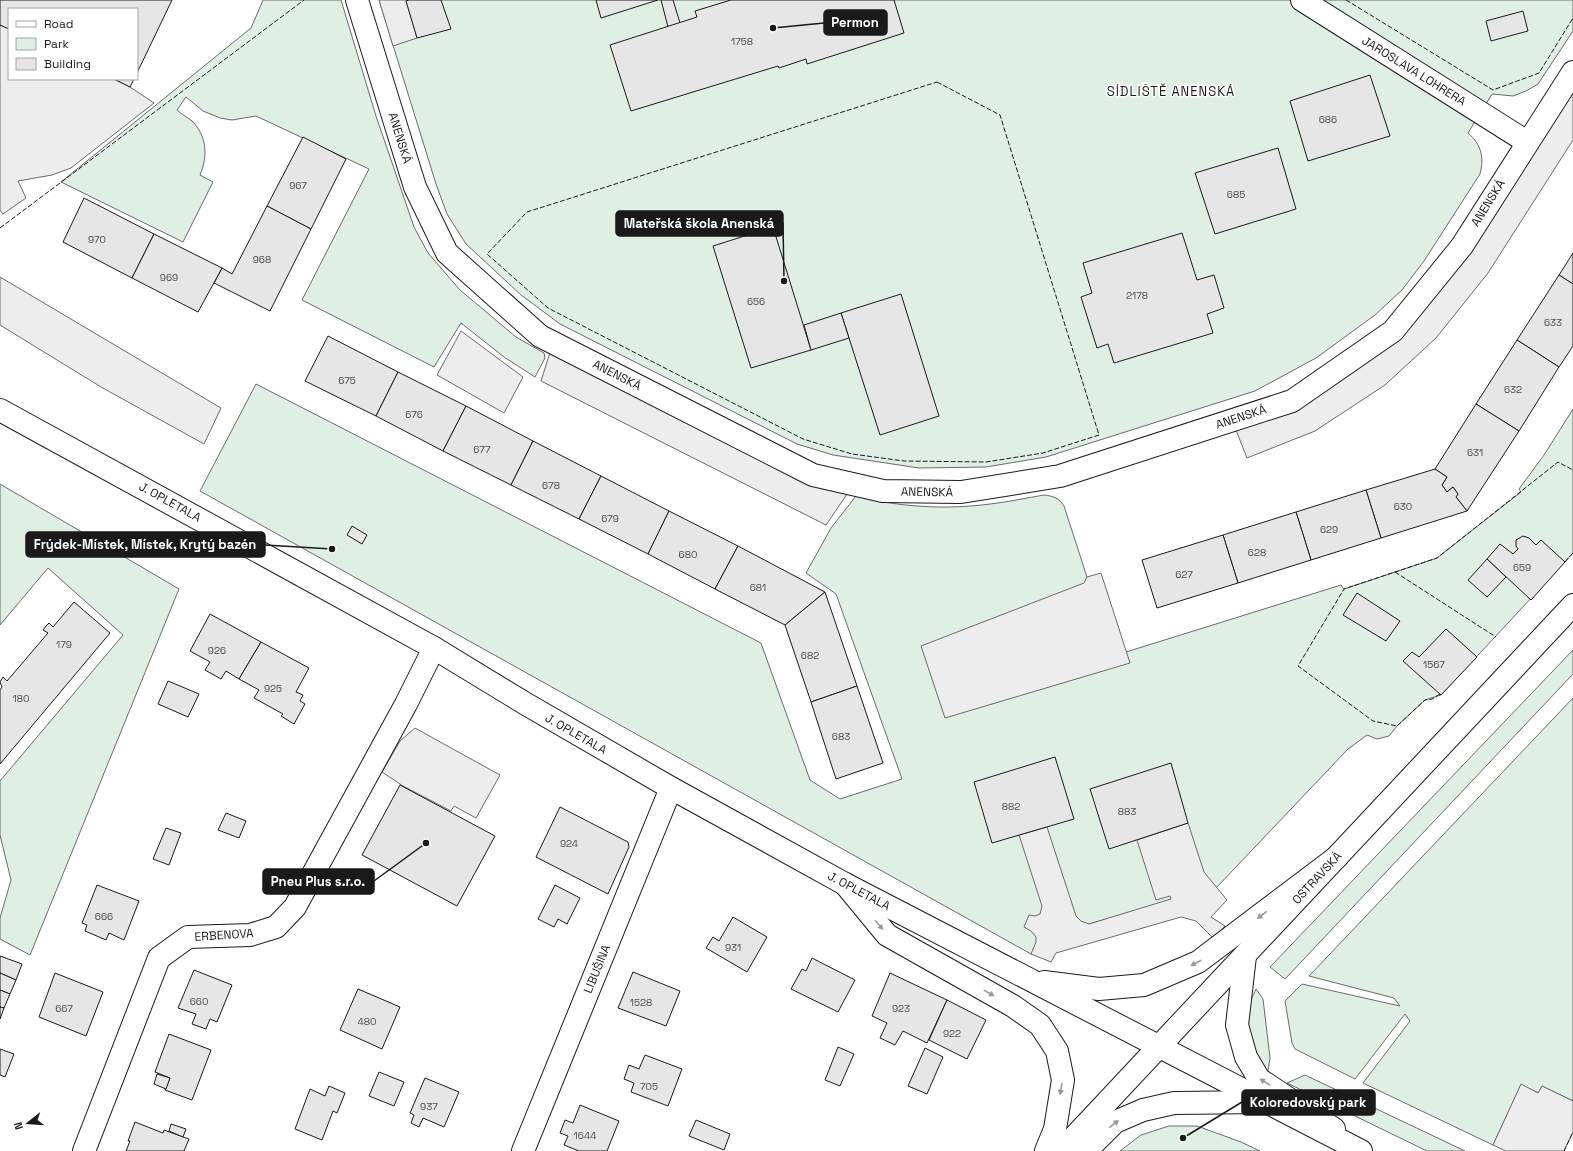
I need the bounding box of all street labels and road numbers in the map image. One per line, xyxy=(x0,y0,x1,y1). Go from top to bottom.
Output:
street label: JAROSLAVA LOHRERA xyxy=(1359,32,1469,110)
street label: ANENSKÁ xyxy=(385,111,415,166)
street label: ANENSKÁ xyxy=(1467,176,1509,230)
street label: ANENSKÁ xyxy=(590,356,644,394)
street label: ANENSKÁ xyxy=(1214,401,1269,433)
street label: J. OPLETALA xyxy=(136,478,204,526)
street label: ANENSKÁ xyxy=(901,484,954,500)
street label: J. OPLETALA xyxy=(542,710,610,758)
street label: OSTRAVSKÁ xyxy=(1289,848,1346,908)
street label: J. OPLETALA xyxy=(825,868,893,914)
street label: ERBENOVA xyxy=(194,925,255,945)
street label: LIBUŠINA xyxy=(580,942,614,996)

